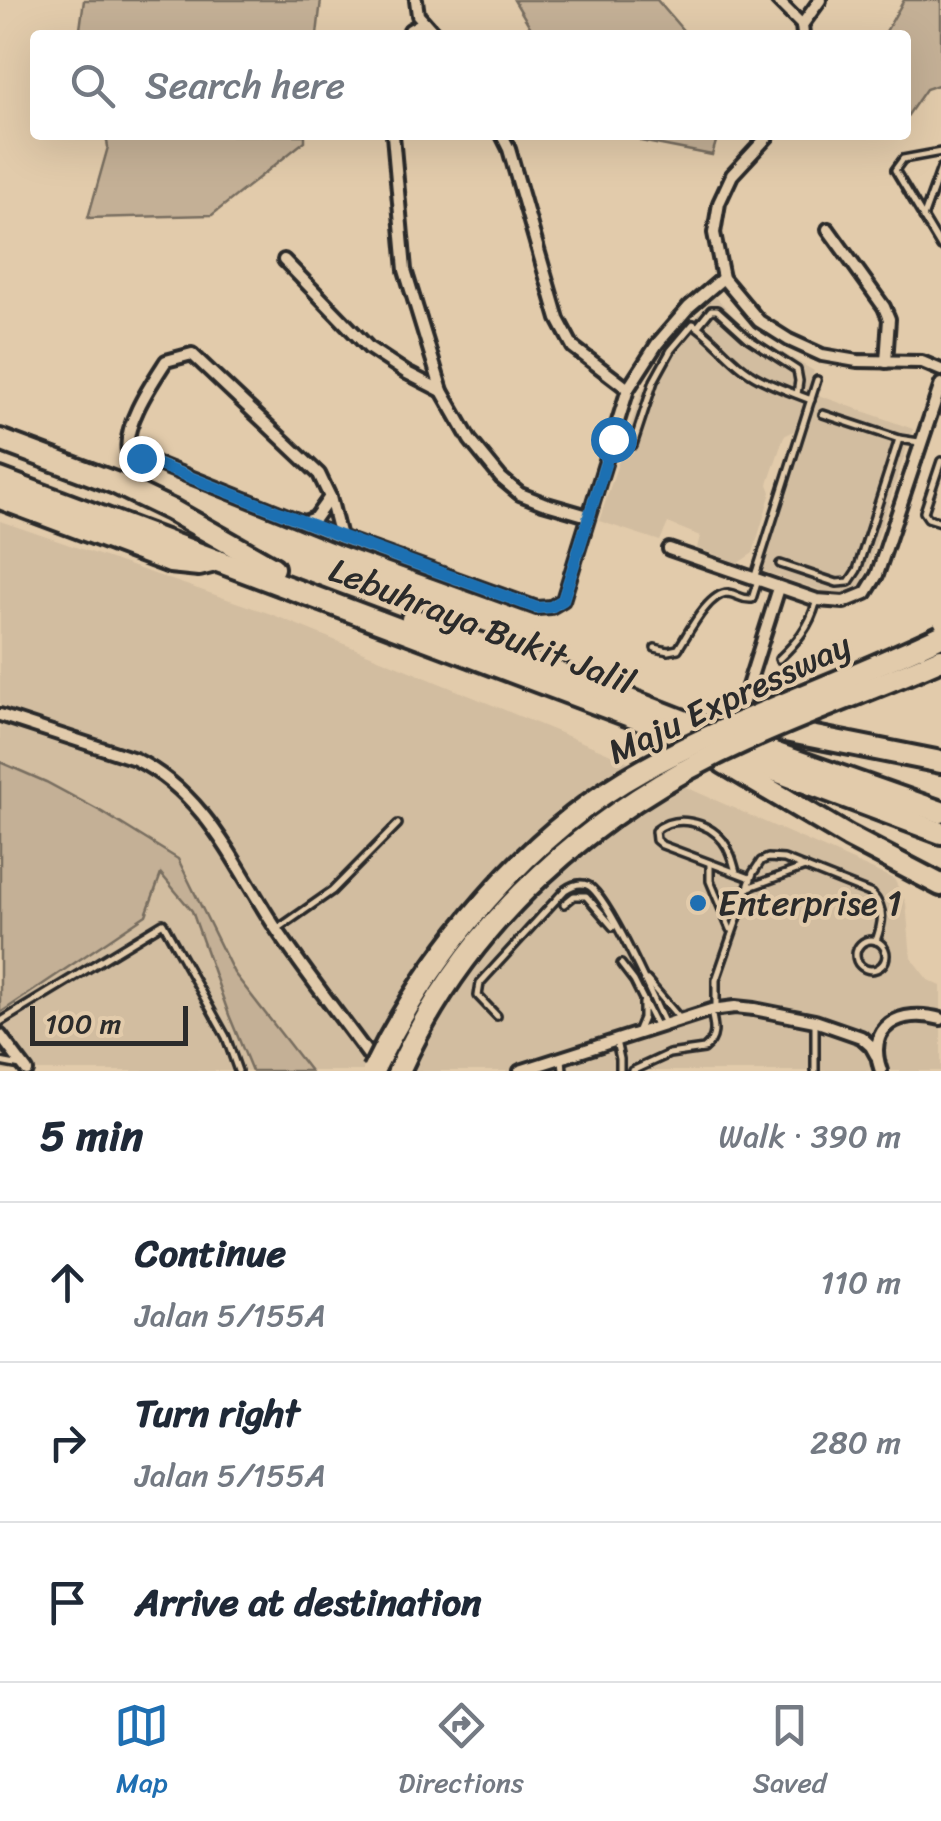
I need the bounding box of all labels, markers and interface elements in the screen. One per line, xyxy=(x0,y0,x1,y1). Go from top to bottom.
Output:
search box xyxy=(30,30,911,140)
text: Search here xyxy=(145,52,345,119)
icon: search xyxy=(65,58,120,113)
route start xyxy=(591,417,637,463)
route end xyxy=(119,436,165,482)
street label: Lebuhraya Bukit Jalil xyxy=(320,539,645,713)
street label: Maju Expressway xyxy=(597,614,862,782)
place label: Enterprise 1 xyxy=(718,872,902,934)
marker: Enterprise 1 xyxy=(687,892,709,914)
text: 100 m xyxy=(45,999,121,1048)
scale bar xyxy=(30,1001,188,1046)
text: 5 min xyxy=(40,1099,143,1173)
text: Walk · 390 m xyxy=(719,1108,901,1165)
text: Continue xyxy=(135,1220,286,1287)
text: 110 m xyxy=(820,1254,901,1311)
icon: ahead xyxy=(40,1255,95,1310)
text: Jalan 5/155A xyxy=(135,1287,326,1344)
text: Turn right xyxy=(135,1380,300,1447)
text: 280 m xyxy=(810,1414,901,1471)
icon: right xyxy=(40,1415,95,1470)
text: Jalan 5/155A xyxy=(135,1447,326,1504)
text: Arrive at destination xyxy=(135,1569,482,1636)
icon: arrive xyxy=(40,1575,95,1630)
tab: Map xyxy=(114,1698,169,1807)
tab: Directions xyxy=(398,1698,524,1807)
tab: Saved xyxy=(753,1698,827,1807)

